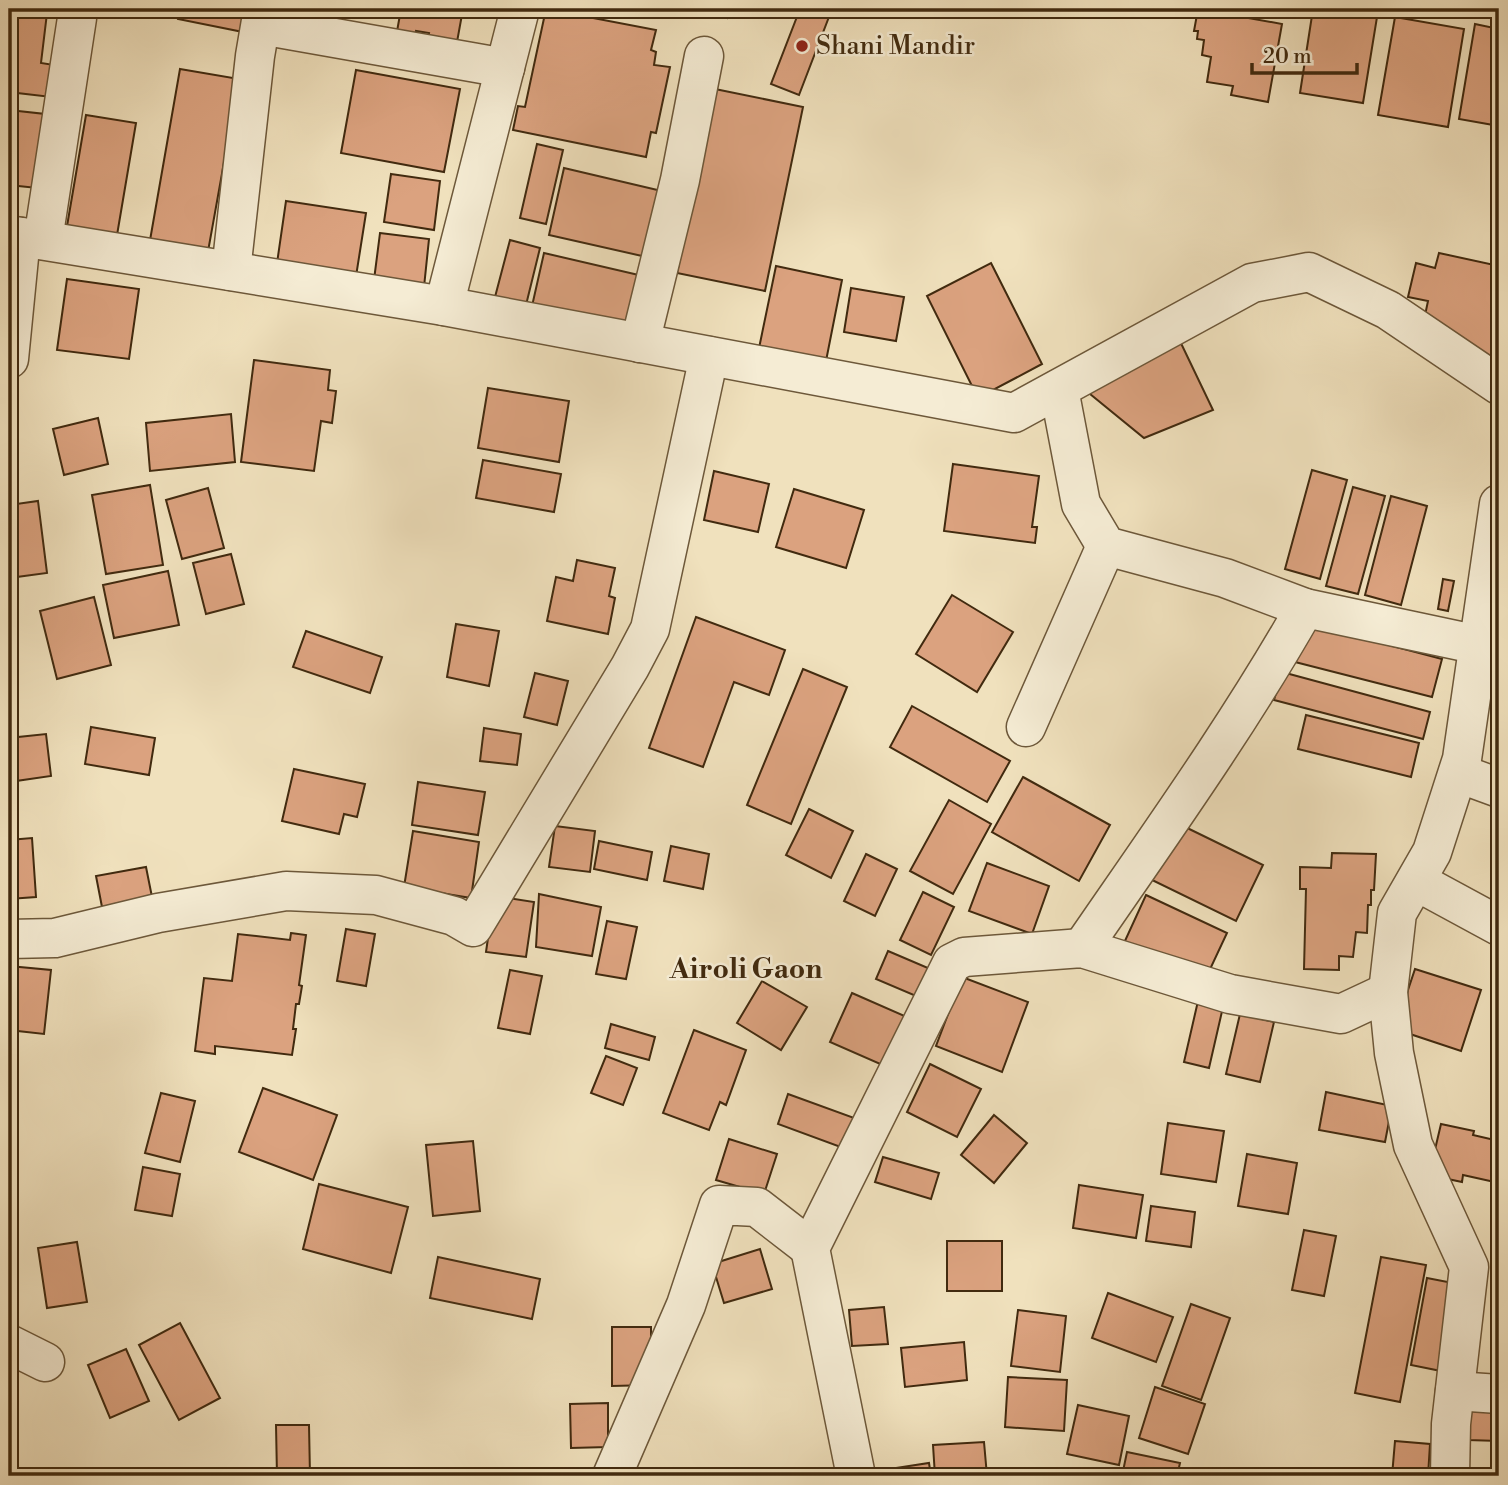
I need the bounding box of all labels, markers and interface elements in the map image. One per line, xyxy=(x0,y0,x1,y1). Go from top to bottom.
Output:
place label: Shani Mandir xyxy=(816,30,975,62)
scale bar xyxy=(1252,32,1358,76)
marker: Shani Mandir xyxy=(794,38,810,54)
text: 20 m xyxy=(1263,44,1312,70)
district label: Airoli Gaon xyxy=(669,952,822,987)

